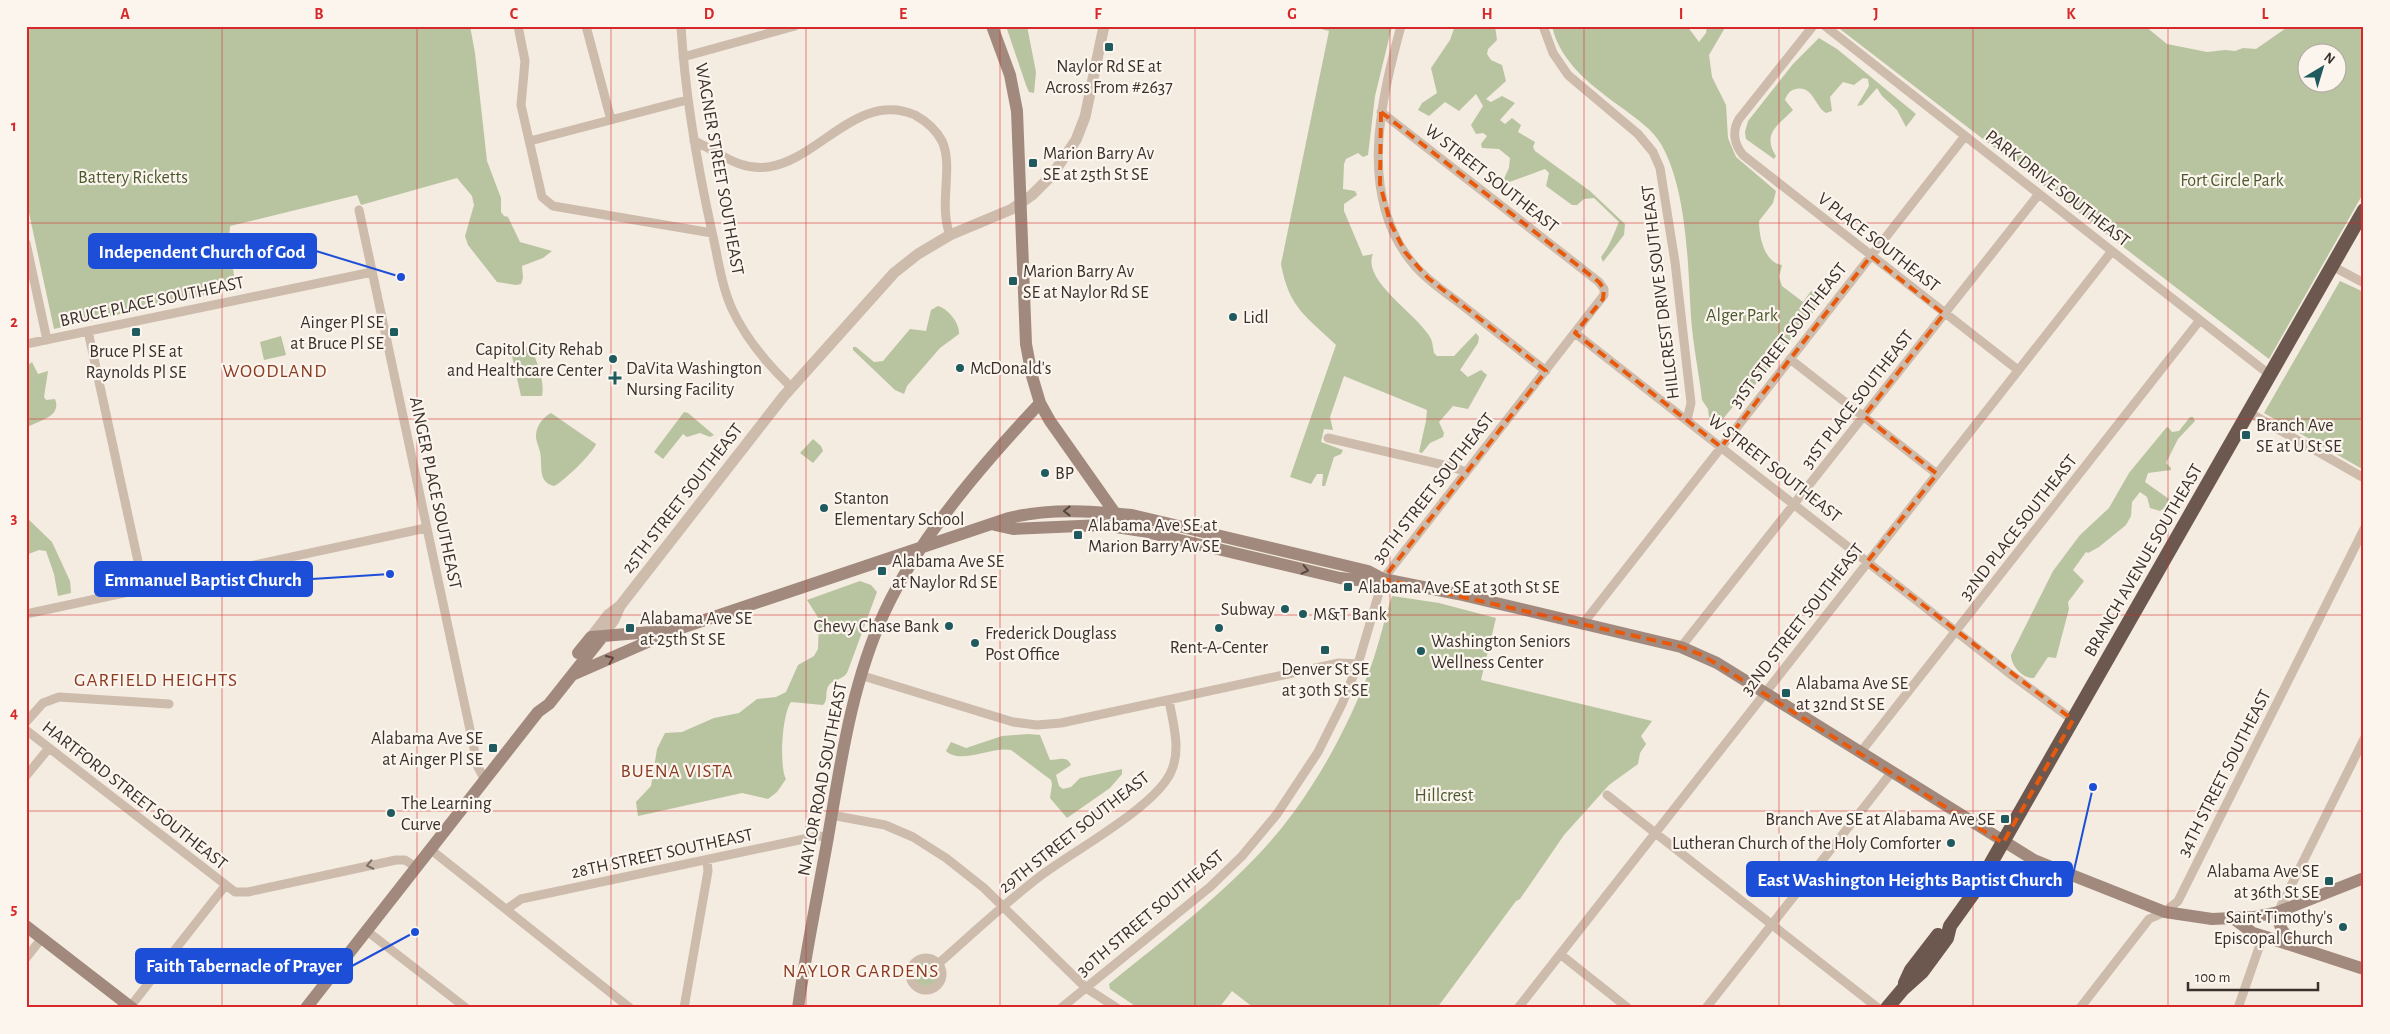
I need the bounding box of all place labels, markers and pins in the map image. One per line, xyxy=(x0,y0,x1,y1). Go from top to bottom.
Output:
marker: Naylor Rd SE at Across From #2637 xyxy=(1103,41,1115,53)
place label: Naylor Rd SE at Across From #2637 xyxy=(1045,58,1173,97)
place label: Marion Barry Av SE at 25th St SE xyxy=(1043,145,1155,184)
marker: Marion Barry Av SE at 25th St SE xyxy=(1027,157,1039,169)
callout: Independent Church of God xyxy=(89,234,316,268)
place label: Marion Barry Av SE at Naylor Rd SE xyxy=(1023,263,1149,302)
marker: Marion Barry Av SE at Naylor Rd SE xyxy=(1007,275,1019,287)
place label: Lidl xyxy=(1243,309,1269,327)
marker: Lidl xyxy=(1227,311,1239,323)
place label: Ainger Pl SE at Bruce Pl SE xyxy=(290,314,384,353)
marker: Bruce Pl SE at Raynolds Pl SE xyxy=(130,326,142,338)
marker: Ainger Pl SE at Bruce Pl SE xyxy=(388,326,400,338)
place label: Capitol City Rehab and Healthcare Center xyxy=(447,341,603,380)
place label: Bruce Pl SE at Raynolds Pl SE xyxy=(86,343,187,382)
marker: Capitol City Rehab and Healthcare Center xyxy=(607,353,619,365)
place label: DaVita Washington Nursing Facility xyxy=(626,360,762,399)
place label: McDonald's xyxy=(970,360,1052,378)
marker: McDonald's xyxy=(954,362,966,374)
marker: DaVita Washington Nursing Facility xyxy=(608,371,622,385)
place label: Branch Ave SE at U St SE xyxy=(2256,417,2342,456)
marker: Branch Ave SE at U St SE xyxy=(2240,429,2252,441)
place label: BP xyxy=(1055,465,1074,483)
marker: BP xyxy=(1039,467,1051,479)
place label: Stanton Elementary School xyxy=(834,490,965,529)
marker: Stanton Elementary School xyxy=(818,502,830,514)
place label: Alabama Ave SE at Marion Barry Av SE xyxy=(1088,517,1220,556)
marker: Alabama Ave SE at Marion Barry Av SE xyxy=(1072,529,1084,541)
place label: Alabama Ave SE at Naylor Rd SE xyxy=(892,553,1004,592)
callout: Emmanuel Baptist Church xyxy=(95,562,312,596)
marker: Alabama Ave SE at Naylor Rd SE xyxy=(876,565,888,577)
place label: Alabama Ave SE at 30th St SE xyxy=(1358,579,1560,597)
marker: Alabama Ave SE at 30th St SE xyxy=(1342,581,1354,593)
place label: Subway xyxy=(1221,601,1275,619)
marker: Subway xyxy=(1279,603,1291,615)
place label: M&T Bank xyxy=(1313,606,1388,624)
marker: M&T Bank xyxy=(1297,608,1309,620)
place label: Alabama Ave SE at 25th St SE xyxy=(640,610,752,649)
place label: Chevy Chase Bank xyxy=(813,618,940,636)
marker: Chevy Chase Bank xyxy=(943,620,955,632)
marker: Alabama Ave SE at 25th St SE xyxy=(624,622,636,634)
marker: Rent-A-Center xyxy=(1213,622,1225,634)
place label: Frederick Douglass Post Office xyxy=(985,625,1117,664)
place label: Washington Seniors Wellness Center xyxy=(1431,633,1570,672)
marker: Frederick Douglass Post Office xyxy=(969,637,981,649)
place label: Rent-A-Center xyxy=(1170,639,1268,657)
marker: Denver St SE at 30th St SE xyxy=(1319,644,1331,656)
marker: Washington Seniors Wellness Center xyxy=(1415,645,1427,657)
place label: Denver St SE at 30th St SE xyxy=(1281,661,1369,700)
place label: Alabama Ave SE at 32nd St SE xyxy=(1796,675,1908,714)
marker: Alabama Ave SE at 32nd St SE xyxy=(1780,687,1792,699)
place label: Alabama Ave SE at Ainger Pl SE xyxy=(371,730,483,769)
marker: Alabama Ave SE at Ainger Pl SE xyxy=(487,742,499,754)
place label: The Learning Curve xyxy=(401,795,492,834)
marker: The Learning Curve xyxy=(385,807,397,819)
place label: Branch Ave SE at Alabama Ave SE xyxy=(1765,811,1995,829)
marker: Branch Ave SE at Alabama Ave SE xyxy=(1999,813,2011,825)
place label: Lutheran Church of the Holy Comforter xyxy=(1672,835,1941,853)
marker: Lutheran Church of the Holy Comforter xyxy=(1945,837,1957,849)
callout: East Washington Heights Baptist Church xyxy=(1747,862,2072,896)
place label: Alabama Ave SE at 36th St SE xyxy=(2207,863,2319,902)
marker: Alabama Ave SE at 36th St SE xyxy=(2323,875,2335,887)
place label: Saint Timothy's Episcopal Church xyxy=(2214,909,2333,948)
marker: Saint Timothy's Episcopal Church xyxy=(2337,921,2349,933)
callout: Faith Tabernacle of Prayer xyxy=(136,949,352,983)

